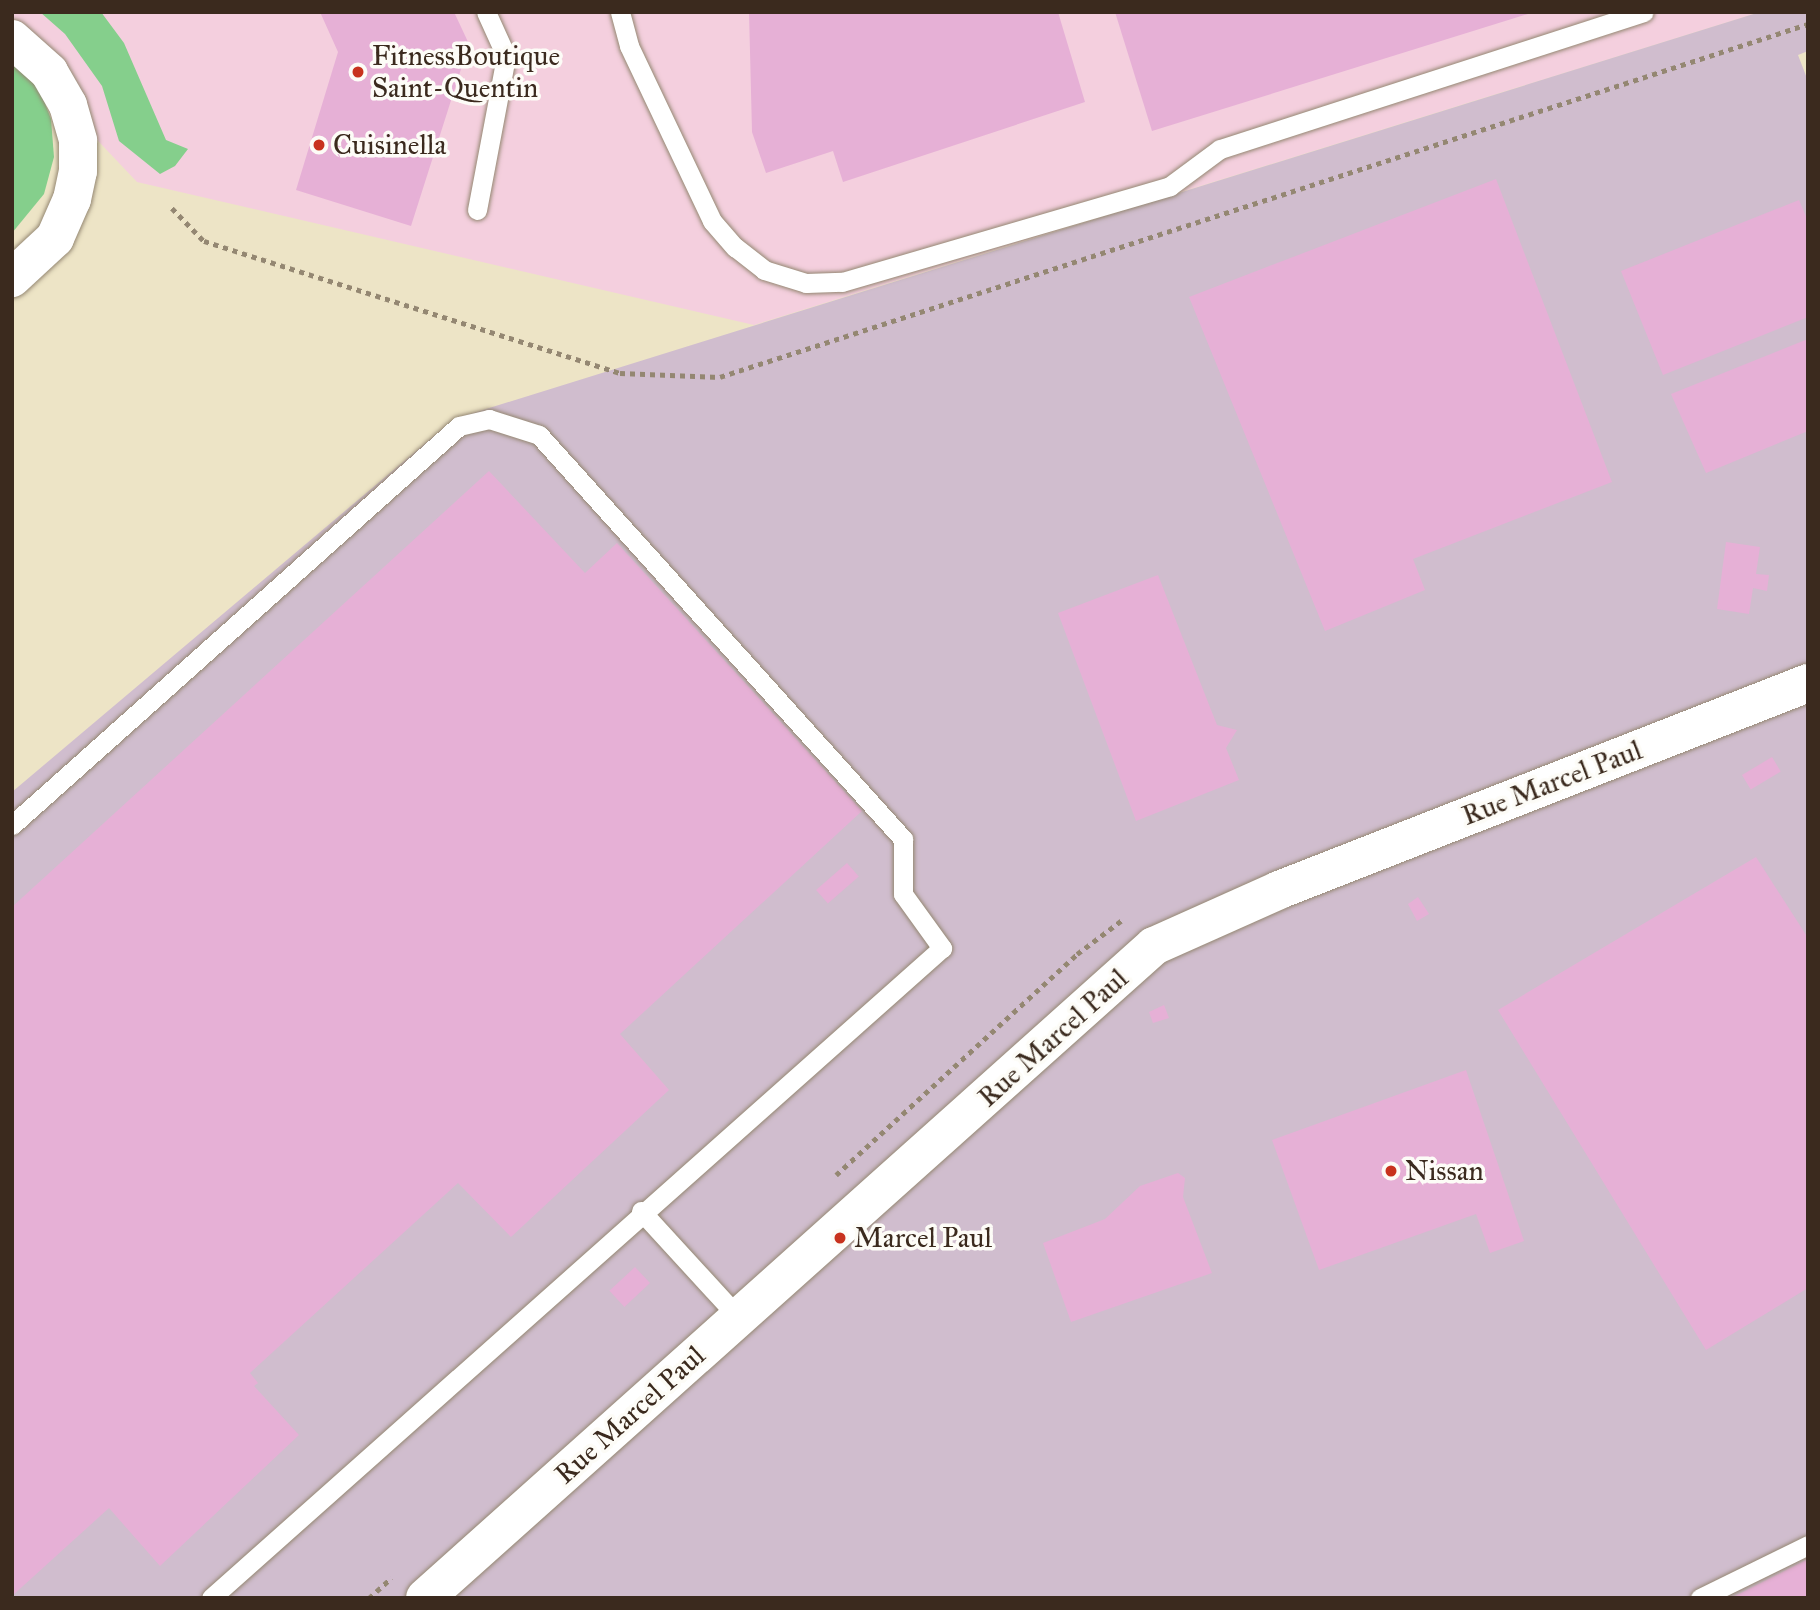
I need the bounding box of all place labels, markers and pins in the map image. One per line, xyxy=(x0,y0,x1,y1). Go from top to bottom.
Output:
place label: FitnessBoutique Saint-Quentin xyxy=(372,39,560,105)
marker: FitnessBoutique Saint-Quentin xyxy=(350,64,366,80)
place label: Cuisinella xyxy=(333,128,446,162)
marker: Cuisinella xyxy=(311,137,327,153)
place label: Nissan xyxy=(1405,1154,1484,1188)
marker: Nissan xyxy=(1383,1163,1399,1179)
place label: Marcel Paul xyxy=(854,1221,992,1255)
marker: Marcel Paul xyxy=(832,1230,848,1246)

